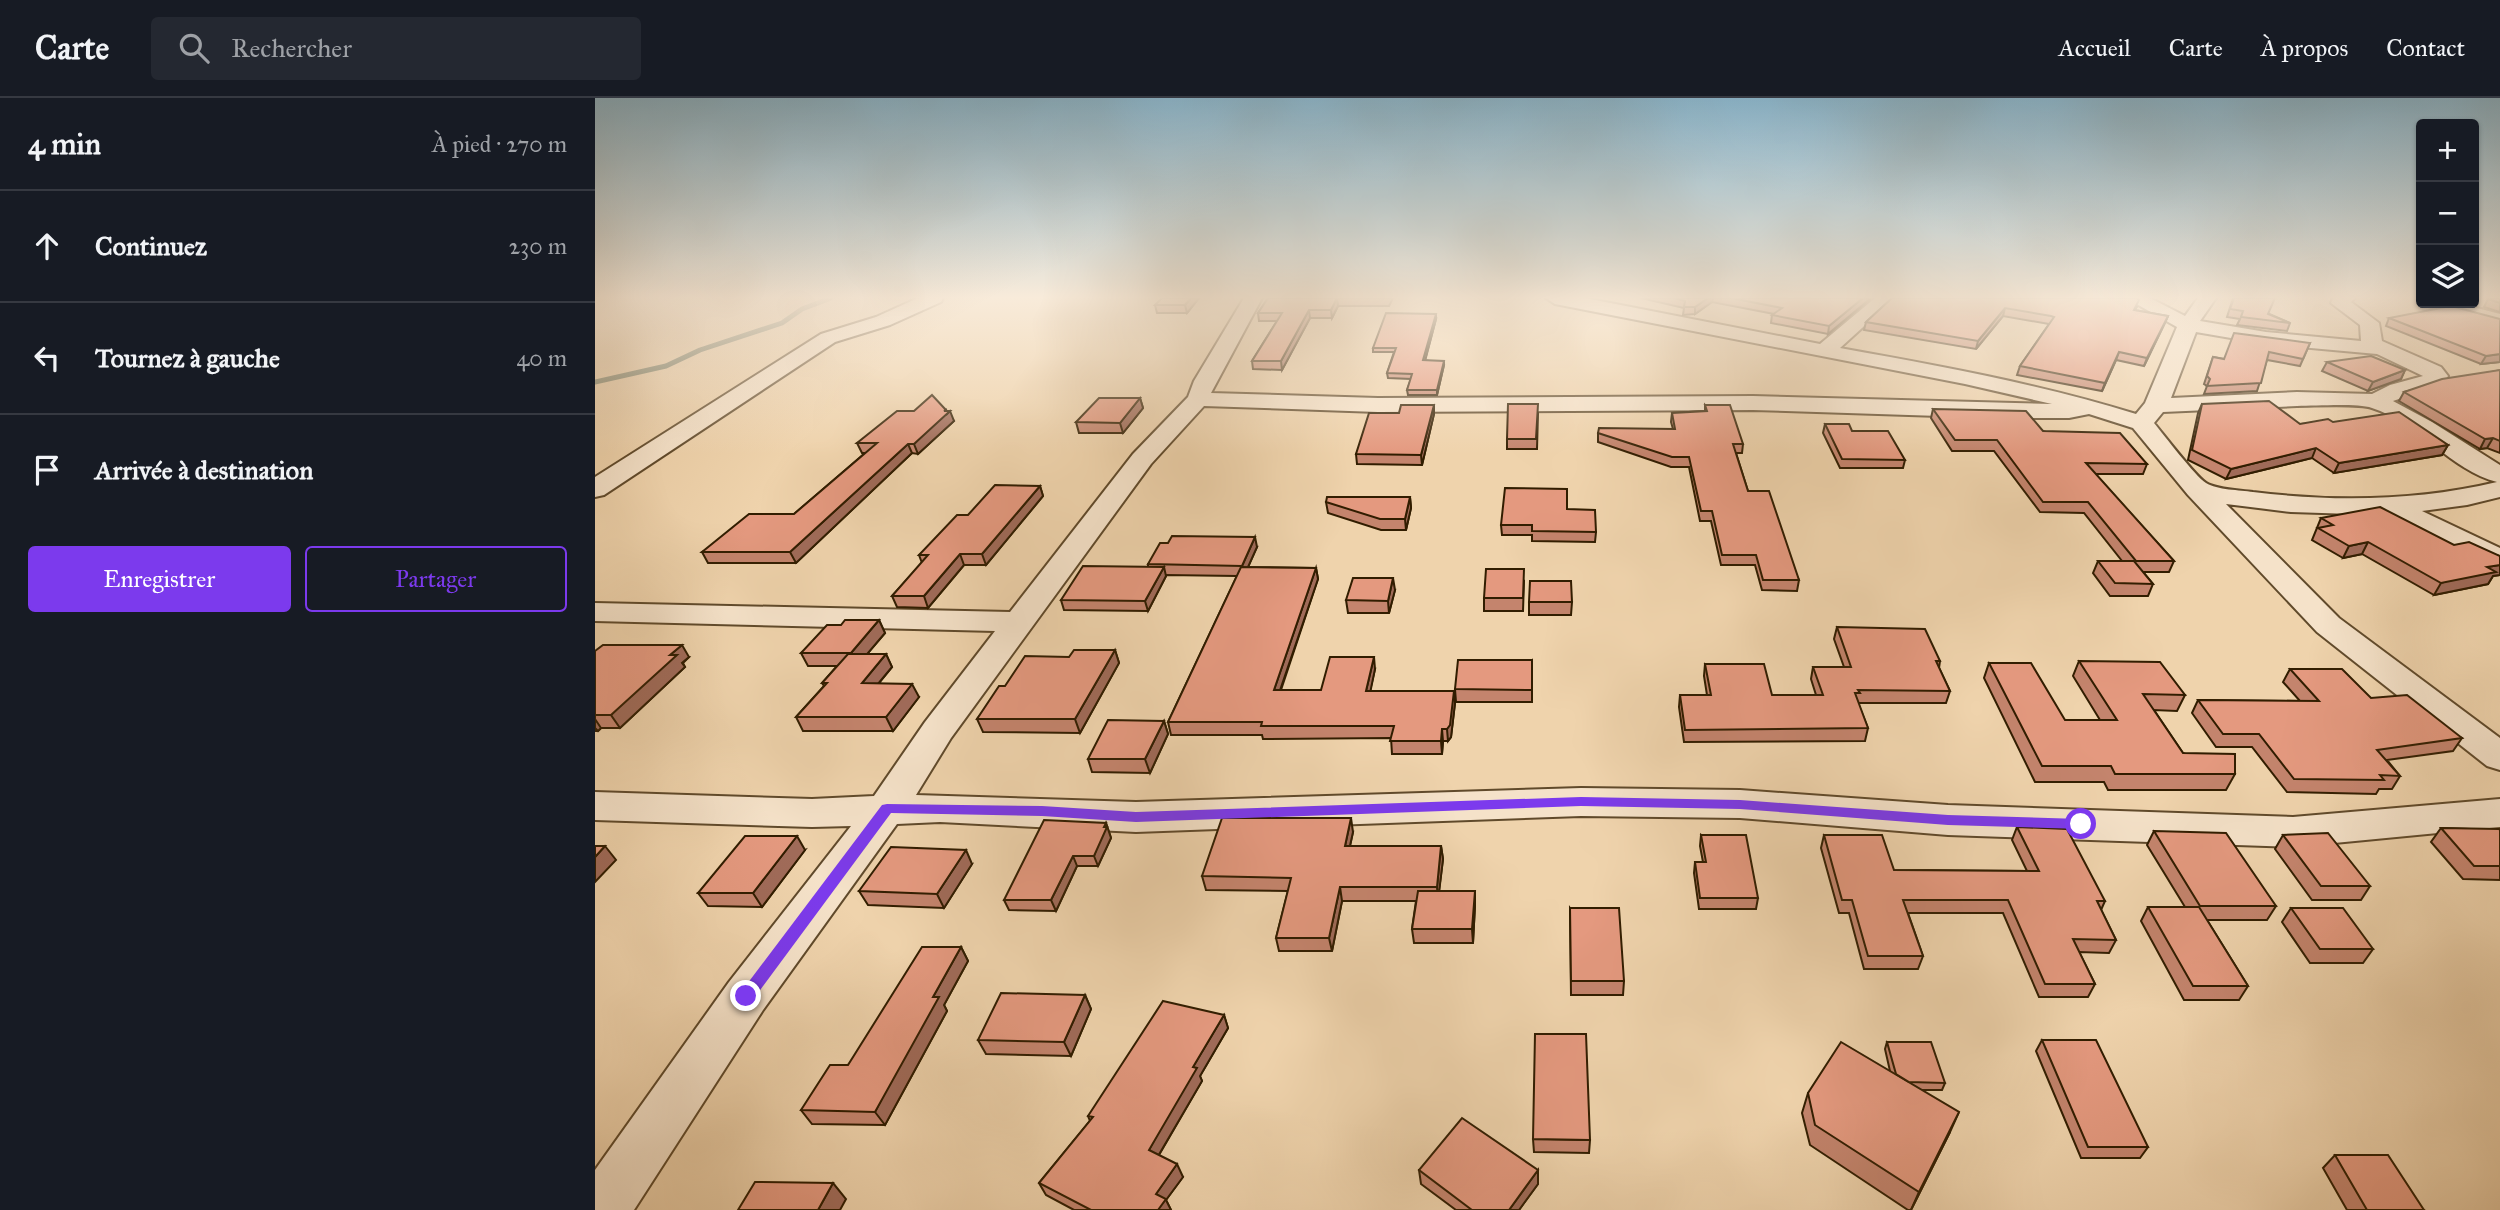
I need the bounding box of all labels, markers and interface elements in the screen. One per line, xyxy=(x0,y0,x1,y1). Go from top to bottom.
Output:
search box xyxy=(151,17,641,80)
text: Carte xyxy=(35,28,109,68)
icon: search xyxy=(175,29,213,67)
text: Rechercher xyxy=(231,32,352,64)
text: Accueil xyxy=(2059,33,2131,63)
text: Carte xyxy=(2169,33,2223,63)
text: À propos xyxy=(2261,33,2348,63)
text: Contact xyxy=(2386,33,2465,63)
map controls xyxy=(2416,119,2479,308)
button: + xyxy=(2416,119,2479,182)
text: 4 min xyxy=(28,126,101,162)
text: À pied · 270 m xyxy=(432,130,567,158)
button: − xyxy=(2416,182,2479,245)
icon: ahead xyxy=(28,227,66,265)
text: Continuez xyxy=(95,230,207,262)
text: 230 m xyxy=(509,232,567,260)
button: layers xyxy=(2416,245,2479,308)
icon: left xyxy=(28,339,66,377)
text: Tournez à gauche xyxy=(95,342,280,374)
text: 40 m xyxy=(517,344,567,372)
icon: arrive xyxy=(28,451,66,489)
text: Arrivée à destination xyxy=(95,454,313,486)
button: Enregistrer xyxy=(28,546,291,612)
button: Partager xyxy=(305,546,567,612)
route start xyxy=(2065,808,2096,839)
route end xyxy=(730,980,761,1011)

